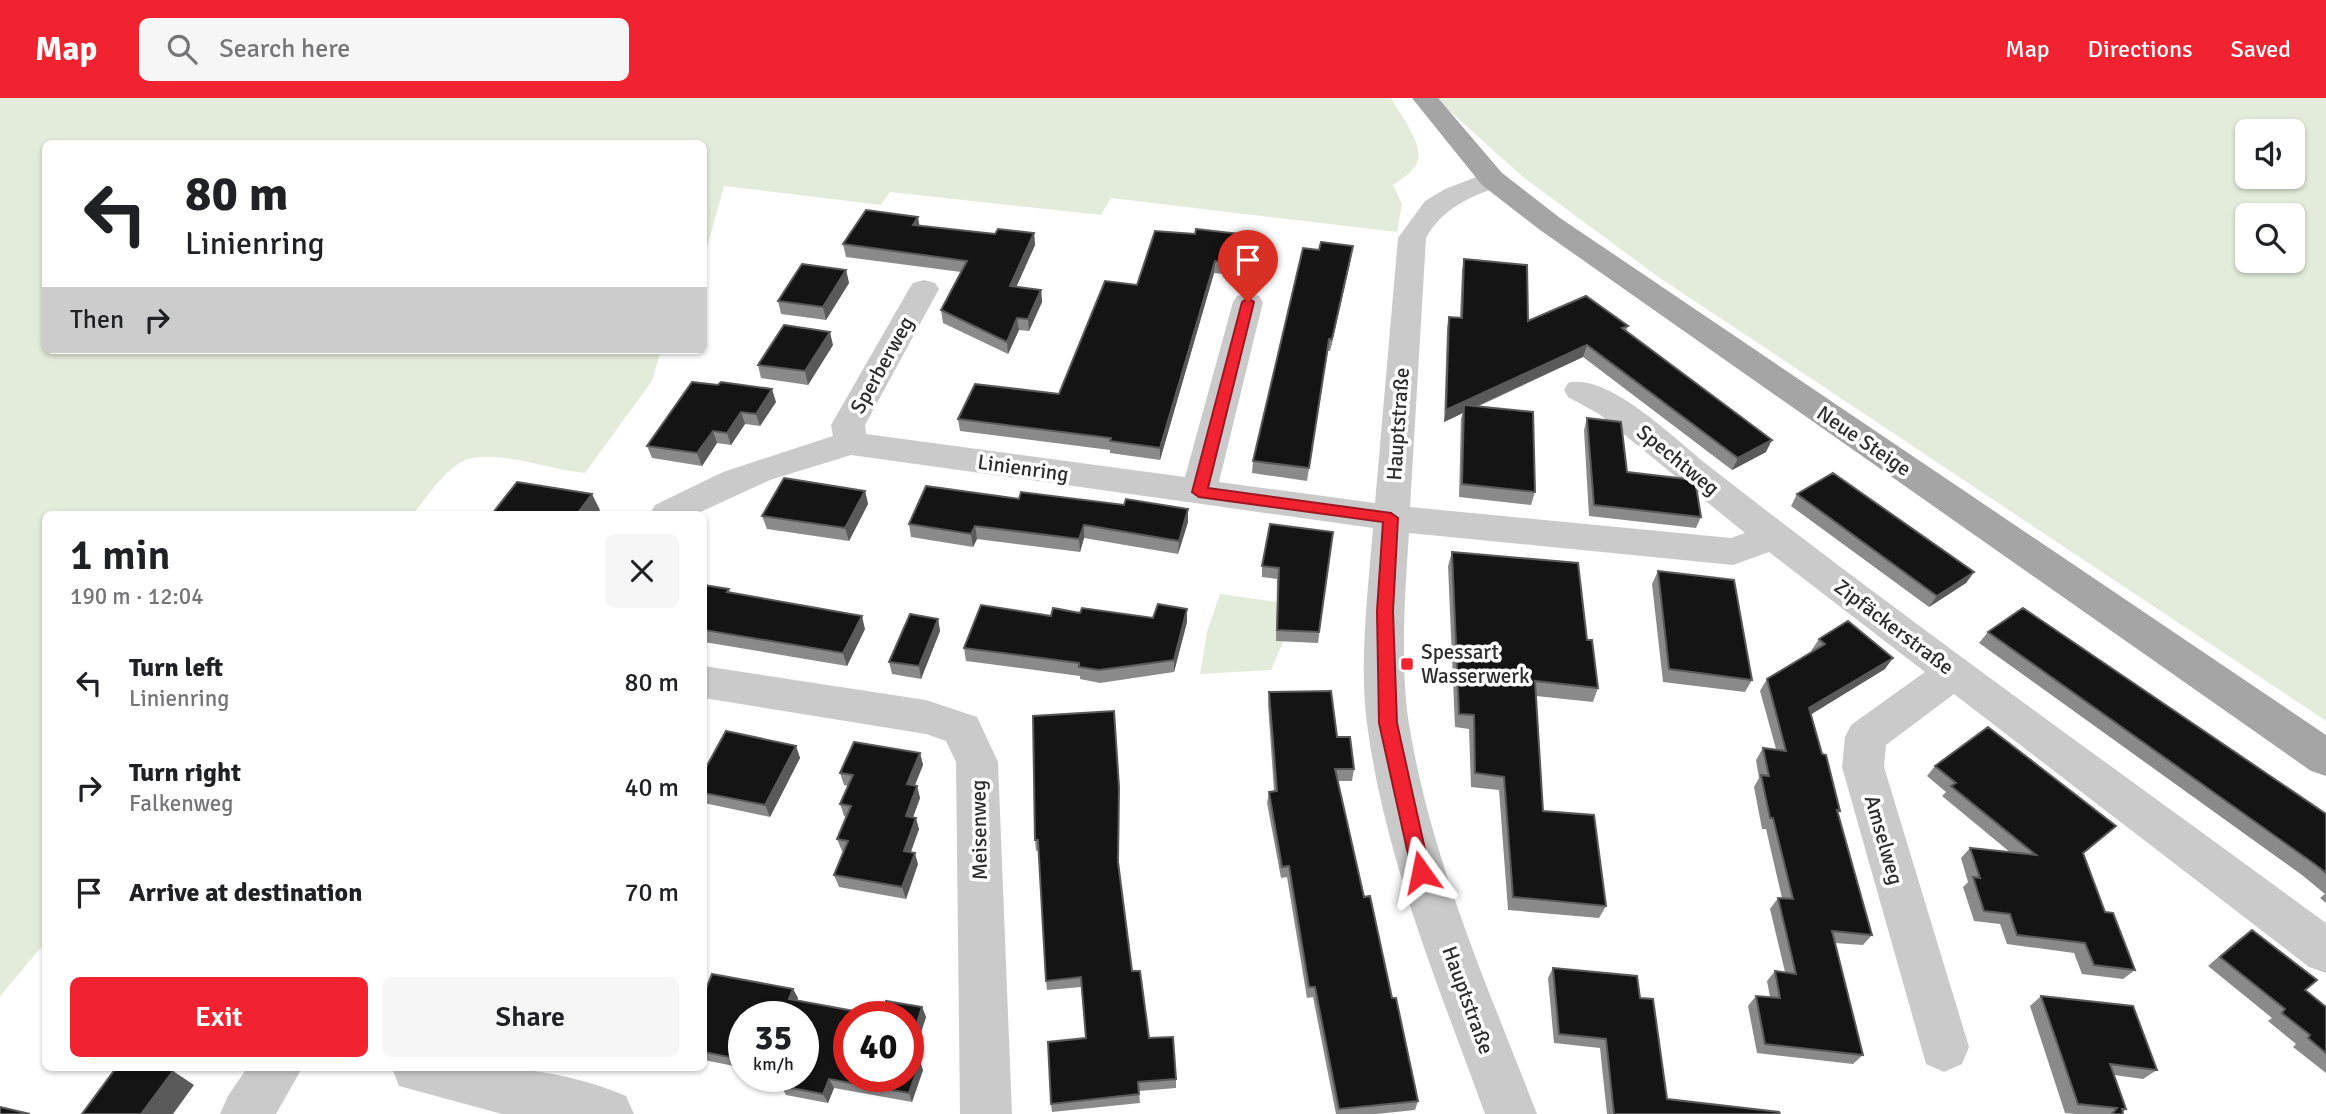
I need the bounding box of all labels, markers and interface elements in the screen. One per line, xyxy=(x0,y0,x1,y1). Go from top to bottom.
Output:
search box xyxy=(139,18,629,81)
text: Map xyxy=(35,29,97,70)
icon: search xyxy=(163,30,201,68)
text: Search here xyxy=(219,33,350,65)
text: Map xyxy=(2005,34,2050,64)
text: Directions xyxy=(2088,34,2193,64)
text: Saved xyxy=(2231,34,2291,64)
map controls xyxy=(2235,119,2305,273)
button: sound xyxy=(2235,119,2305,189)
text: 80 m xyxy=(185,164,288,224)
icon: left xyxy=(70,168,161,259)
button: search xyxy=(2235,203,2305,273)
text: Linienring xyxy=(185,224,325,263)
pin xyxy=(1218,230,1278,302)
icon: arrive xyxy=(1229,241,1267,279)
icon: right xyxy=(138,301,176,339)
text: Then xyxy=(70,304,124,336)
street label: Sperberweg xyxy=(845,312,919,418)
street label: Hauptstraße xyxy=(1381,367,1415,481)
street label: Neue Steige xyxy=(1812,400,1916,482)
street label: Spechtweg xyxy=(1631,419,1725,501)
street label: Linienring xyxy=(976,449,1070,487)
text: 1 min xyxy=(70,530,171,581)
button: close xyxy=(605,534,679,608)
street label: Zipfäckerstraße xyxy=(1829,574,1959,680)
text: 190 m · 12:04 xyxy=(70,582,204,611)
place label: Spessart Wasserwerk xyxy=(1421,639,1530,689)
text: Turn left xyxy=(129,652,223,684)
marker: Spessart Wasserwerk xyxy=(1399,656,1415,672)
icon: left xyxy=(70,664,108,702)
text: 80 m xyxy=(624,667,679,699)
text: Linienring xyxy=(129,684,229,713)
text: Turn right xyxy=(129,757,241,789)
icon: right xyxy=(70,769,108,807)
text: 40 m xyxy=(624,772,679,804)
street label: Meisenweg xyxy=(965,780,993,880)
text: Falkenweg xyxy=(129,789,233,818)
street label: Amselweg xyxy=(1859,792,1909,888)
position arrow xyxy=(1384,835,1458,909)
icon: arrive xyxy=(70,874,108,912)
text: Arrive at destination xyxy=(129,877,362,909)
text: 70 m xyxy=(624,877,679,909)
street label: Hauptstraße xyxy=(1436,942,1500,1058)
button: Exit xyxy=(70,977,368,1057)
button: Share xyxy=(382,977,679,1057)
speed limit sign: 40 xyxy=(833,1001,924,1092)
text: 35 xyxy=(755,1016,792,1059)
text: km/h xyxy=(753,1053,794,1075)

